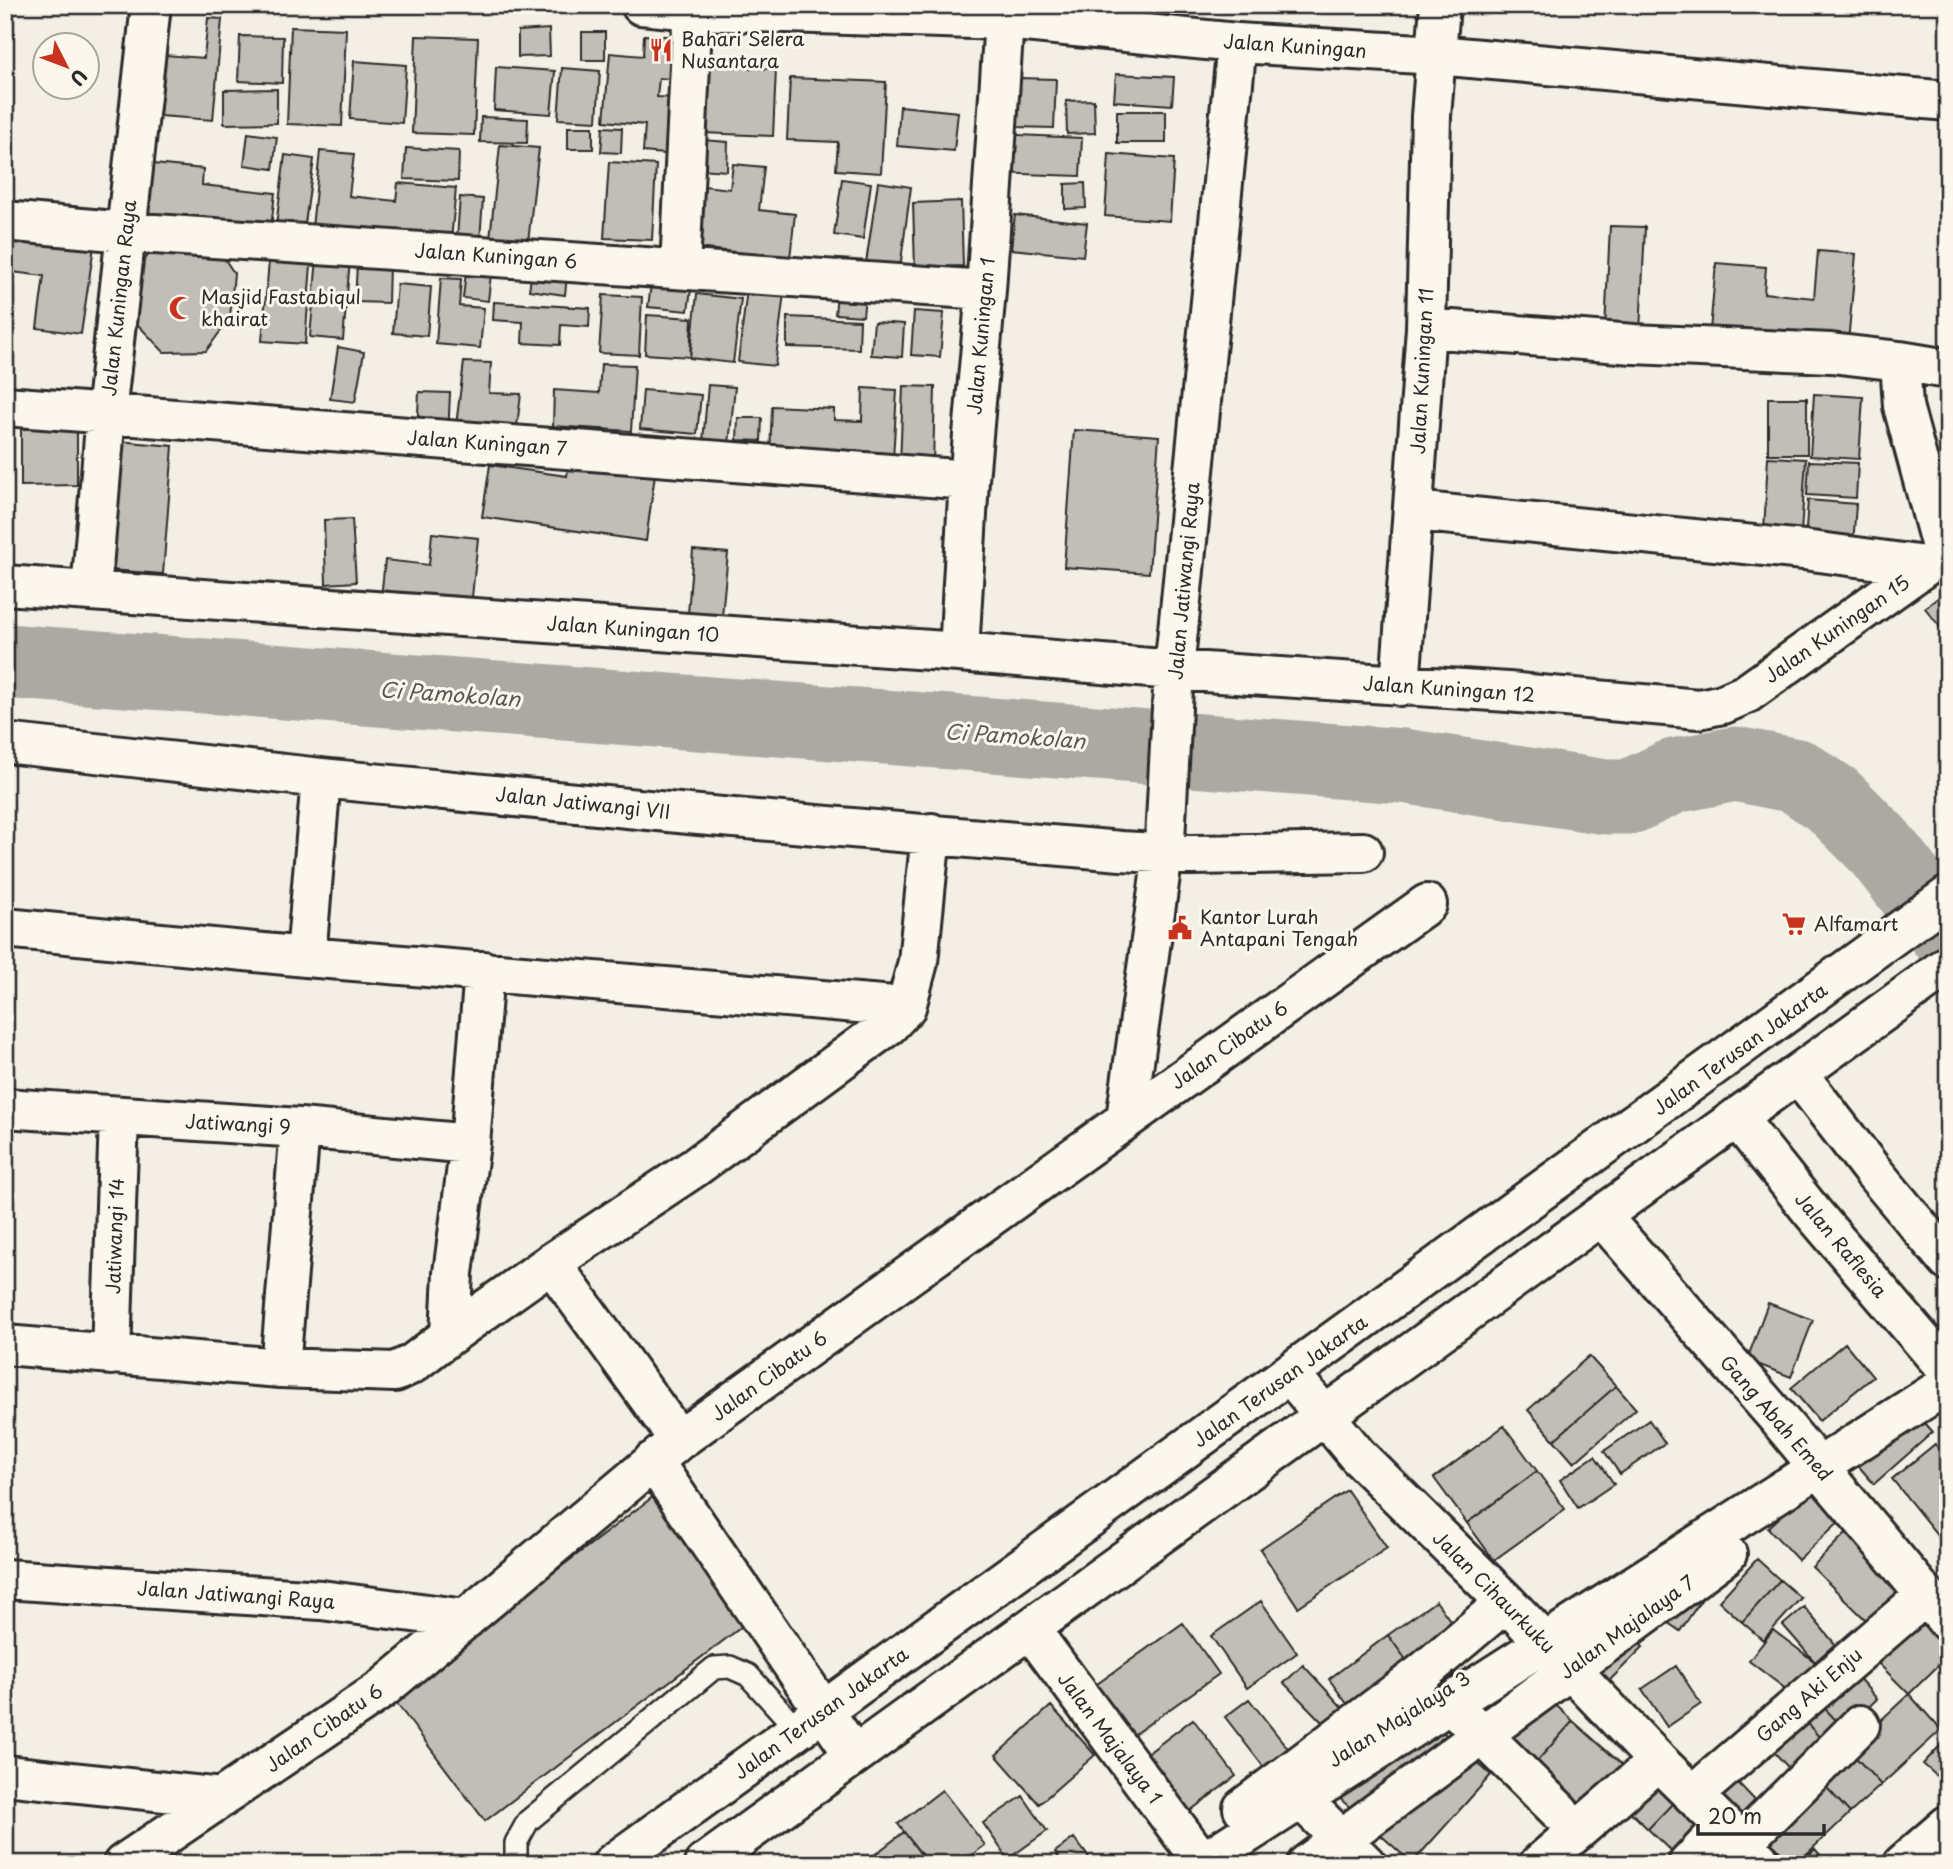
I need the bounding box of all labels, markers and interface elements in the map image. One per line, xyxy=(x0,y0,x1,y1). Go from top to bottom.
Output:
place label: Bahari Selera Nusantara xyxy=(681,24,805,74)
street label: Jalan Kuningan xyxy=(1223,26,1368,64)
north arrow xyxy=(32,32,102,102)
restaurant icon: Bahari Selera Nusantara xyxy=(647,36,675,64)
text: U xyxy=(64,63,95,93)
street label: Jalan Kuningan Raya xyxy=(94,198,142,397)
street label: Jalan Kuningan 6 xyxy=(414,235,578,275)
street label: Jalan Kuningan 1 xyxy=(959,256,1001,416)
place label: Masjid Fastabiqul khairat xyxy=(201,282,361,332)
street label: Jalan Kuningan 11 xyxy=(1403,287,1439,455)
mosque icon: Masjid Fastabiqul khairat xyxy=(167,294,195,322)
street label: Jalan Kuningan 7 xyxy=(406,422,568,462)
street label: Jalan Jatiwangi Raya xyxy=(1160,481,1206,681)
street label: Jalan Kuningan 15 xyxy=(1758,567,1915,689)
street label: Jalan Kuningan 10 xyxy=(546,608,720,648)
street label: Jalan Kuningan 12 xyxy=(1362,668,1536,708)
water label: Ci Pamokolan xyxy=(379,672,522,714)
water label: Ci Pamokolan xyxy=(944,714,1087,756)
street label: Jalan Jatiwangi VII xyxy=(494,779,672,825)
place label: Kantor Lurah Antapani Tengah xyxy=(1200,902,1358,952)
place label: Alfamart xyxy=(1814,909,1898,937)
supermarket icon: Alfamart xyxy=(1780,910,1808,938)
public building icon: Kantor Lurah Antapani Tengah xyxy=(1166,914,1194,942)
street label: Jalan Terusan Jakarta xyxy=(1646,975,1833,1121)
street label: Jalan Cibatu 6 xyxy=(1164,993,1293,1095)
street label: Jatiwangi 9 xyxy=(185,1106,292,1140)
street label: Jatiwangi 14 xyxy=(98,1177,130,1294)
street label: Jalan Raflesia xyxy=(1789,1185,1895,1304)
street label: Jalan Terusan Jakarta xyxy=(1186,1307,1373,1453)
street label: Jalan Cibatu 6 xyxy=(705,1323,832,1427)
street label: Gang Abah Emed xyxy=(1714,1348,1839,1486)
street label: Jalan Cihaurkuku xyxy=(1427,1524,1562,1659)
street label: Jalan Majalaya 7 xyxy=(1553,1567,1700,1685)
street label: Jalan Jatiwangi Raya xyxy=(136,1573,336,1615)
street label: Jalan Terusan Jakarta xyxy=(727,1639,914,1785)
street label: Gang Aki Enju xyxy=(1749,1640,1867,1748)
street label: Jalan Majalaya 3 xyxy=(1322,1663,1475,1773)
street label: Jalan Majalaya 1 xyxy=(1052,1666,1170,1809)
street label: Jalan Cibatu 6 xyxy=(259,1676,388,1778)
scale bar xyxy=(1698,1792,1824,1836)
text: 20 m xyxy=(1708,1799,1762,1831)

